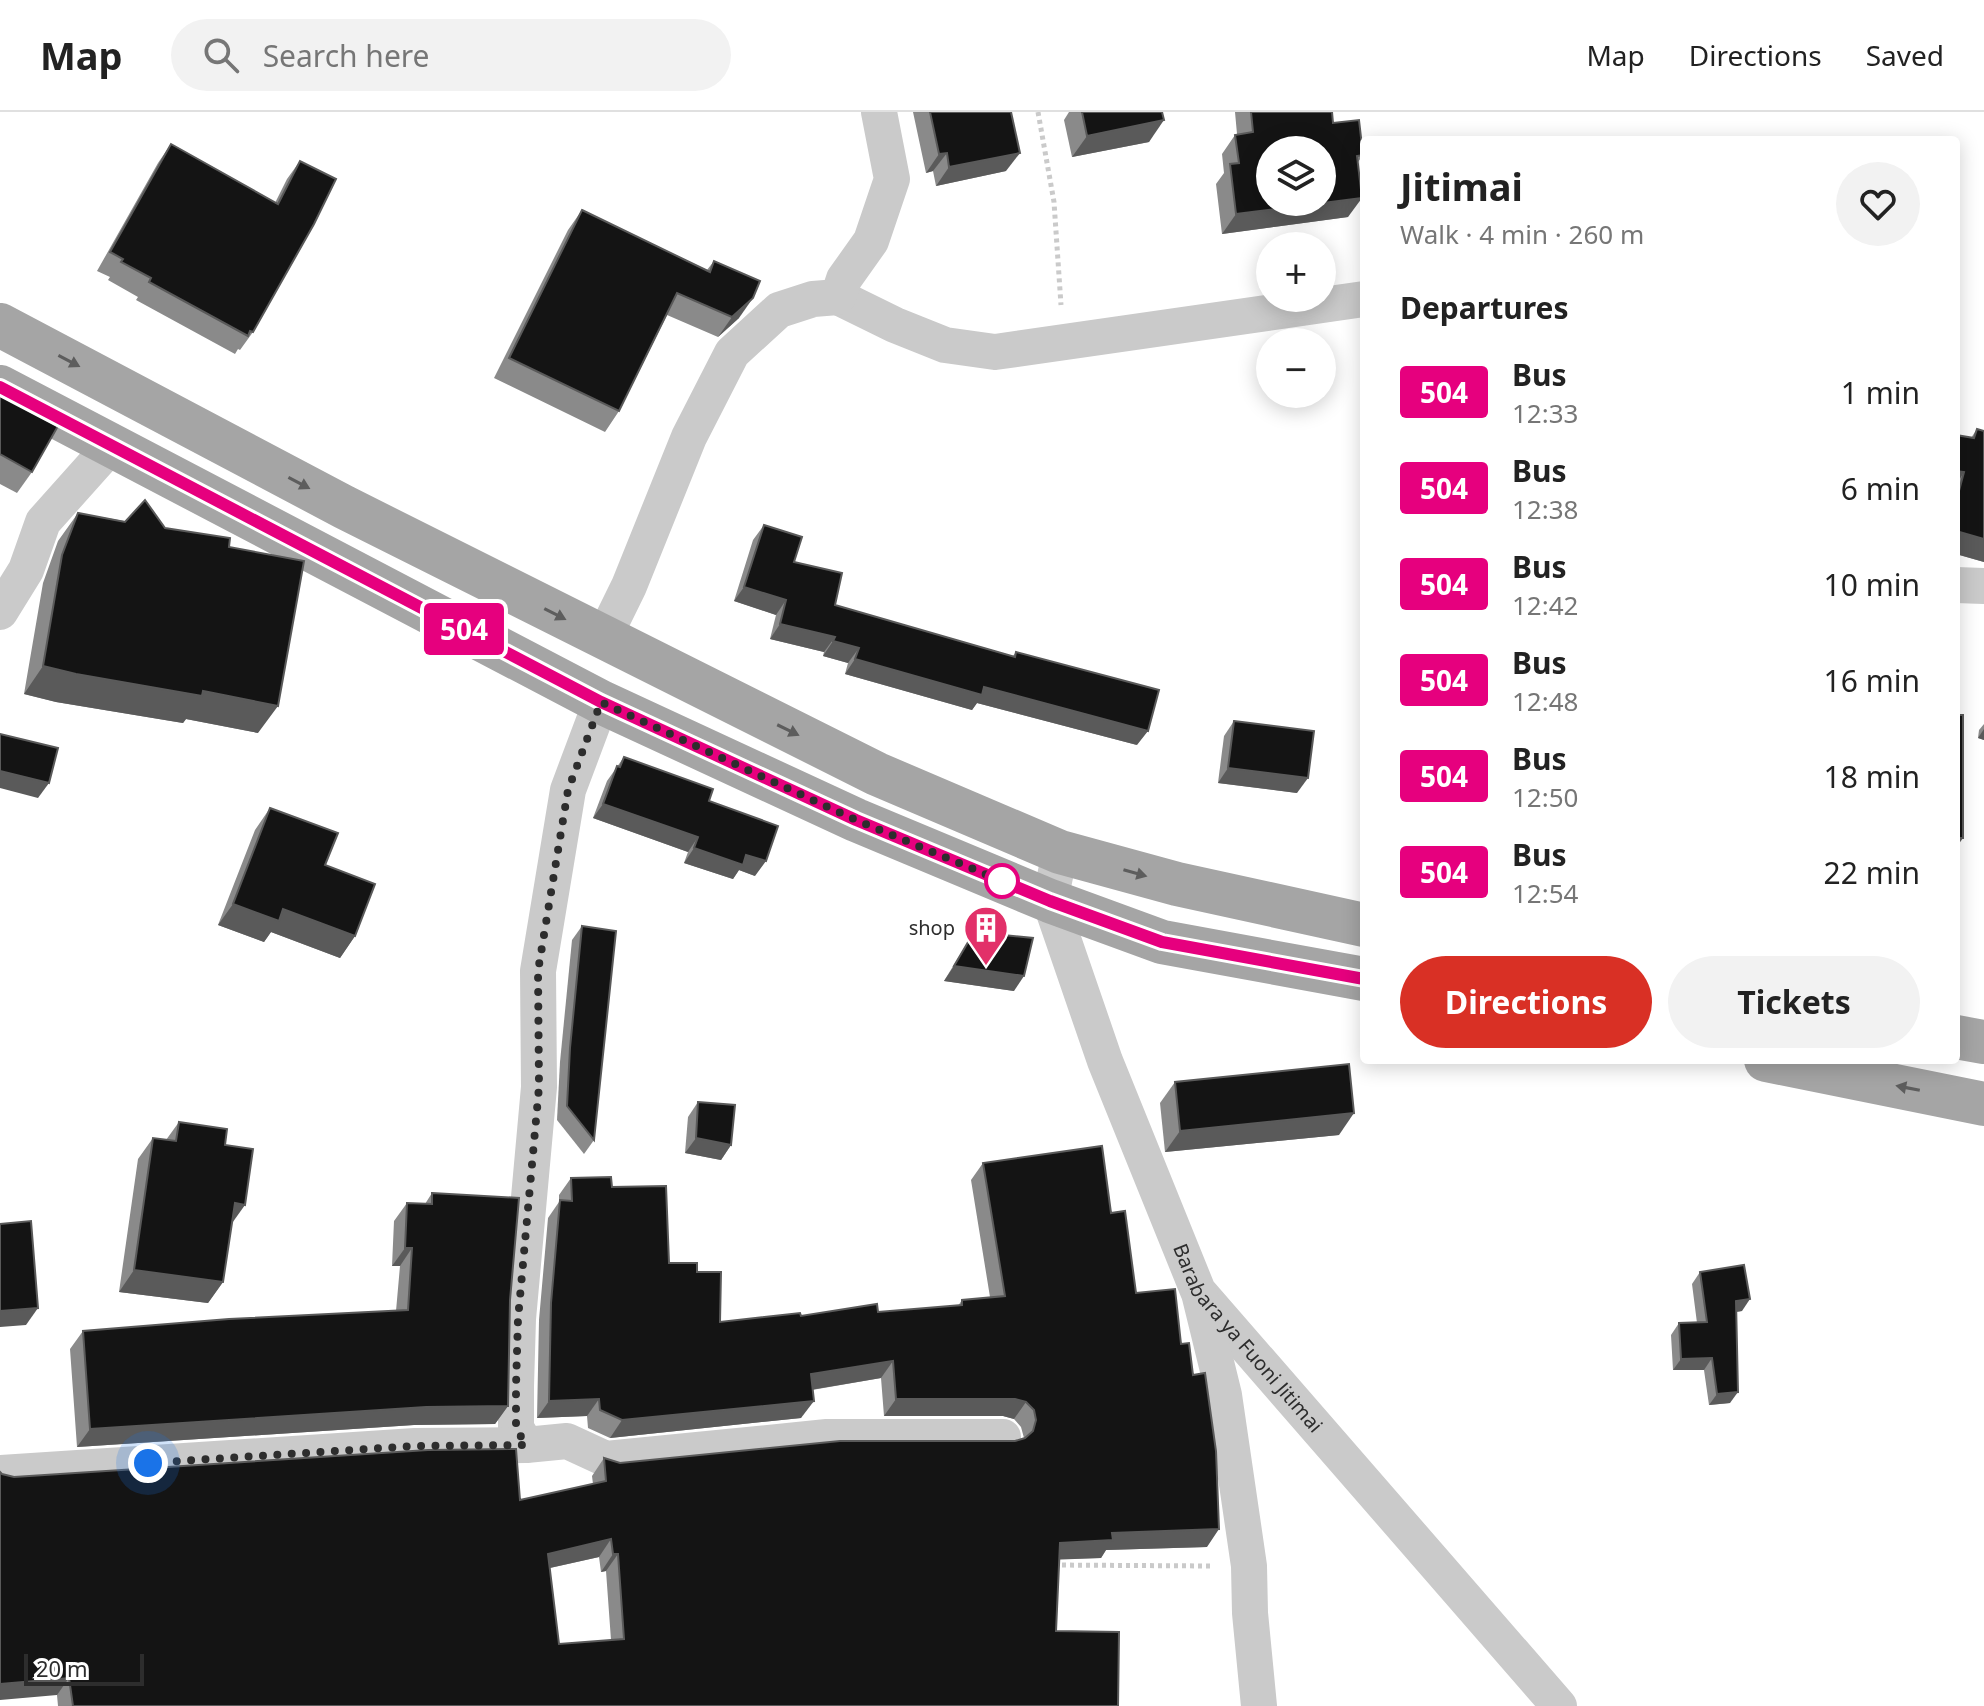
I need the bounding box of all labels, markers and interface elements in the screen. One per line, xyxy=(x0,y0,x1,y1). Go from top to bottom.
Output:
search box xyxy=(171,19,731,91)
text: Map xyxy=(40,29,123,81)
icon: search xyxy=(199,33,243,77)
text: Search here xyxy=(263,35,430,76)
text: Map xyxy=(1586,36,1645,74)
text: Directions xyxy=(1689,36,1822,74)
text: Saved xyxy=(1866,36,1944,74)
map controls xyxy=(1256,136,1336,408)
button: layers xyxy=(1256,136,1336,216)
text: Jitimai xyxy=(1400,160,1523,212)
button: heart xyxy=(1836,162,1920,246)
text: Walk · 4 min · 260 m xyxy=(1400,216,1644,252)
button: + xyxy=(1256,232,1336,312)
text: Departures xyxy=(1400,287,1569,328)
button: − xyxy=(1256,328,1336,408)
one-way arrow xyxy=(58,354,81,367)
text: Bus xyxy=(1512,354,1567,395)
text: 1 min xyxy=(1841,372,1920,413)
text: 504 xyxy=(1420,373,1468,411)
text: 12:33 xyxy=(1512,395,1578,431)
text: Bus xyxy=(1512,450,1567,491)
text: 6 min xyxy=(1841,468,1920,509)
text: 504 xyxy=(1420,469,1468,507)
one-way arrow xyxy=(287,476,310,490)
text: 12:38 xyxy=(1512,491,1578,527)
text: Bus xyxy=(1512,546,1567,587)
text: 10 min xyxy=(1824,564,1920,605)
text: 504 xyxy=(1420,565,1468,603)
text: 12:42 xyxy=(1512,587,1578,623)
line badge: 504 xyxy=(418,603,510,655)
one-way arrow xyxy=(544,607,567,621)
text: 504 xyxy=(440,610,488,648)
text: Bus xyxy=(1512,642,1567,683)
text: 16 min xyxy=(1824,660,1920,701)
text: 504 xyxy=(1420,661,1468,699)
text: 12:48 xyxy=(1512,683,1578,719)
one-way arrow xyxy=(776,723,799,737)
text: Bus xyxy=(1512,738,1567,779)
text: 18 min xyxy=(1824,756,1920,797)
text: 504 xyxy=(1420,757,1468,795)
text: 12:50 xyxy=(1512,779,1578,815)
text: Bus xyxy=(1512,834,1567,875)
text: 22 min xyxy=(1824,852,1920,893)
text: 504 xyxy=(1420,853,1468,891)
unlabelled marker xyxy=(985,864,1019,898)
one-way arrow xyxy=(1123,867,1148,879)
text: 12:54 xyxy=(1512,875,1578,911)
building icon: shop xyxy=(962,904,1010,967)
place label: shop xyxy=(909,914,955,941)
button: Directions xyxy=(1400,956,1652,1048)
button: Tickets xyxy=(1668,956,1920,1048)
one-way arrow xyxy=(1895,1082,1920,1094)
street label: Barabara ya Fuoni Jitimai xyxy=(1167,1239,1329,1438)
your location xyxy=(128,1443,168,1483)
scale bar xyxy=(24,1650,144,1686)
text: 20 m xyxy=(36,1653,87,1683)

